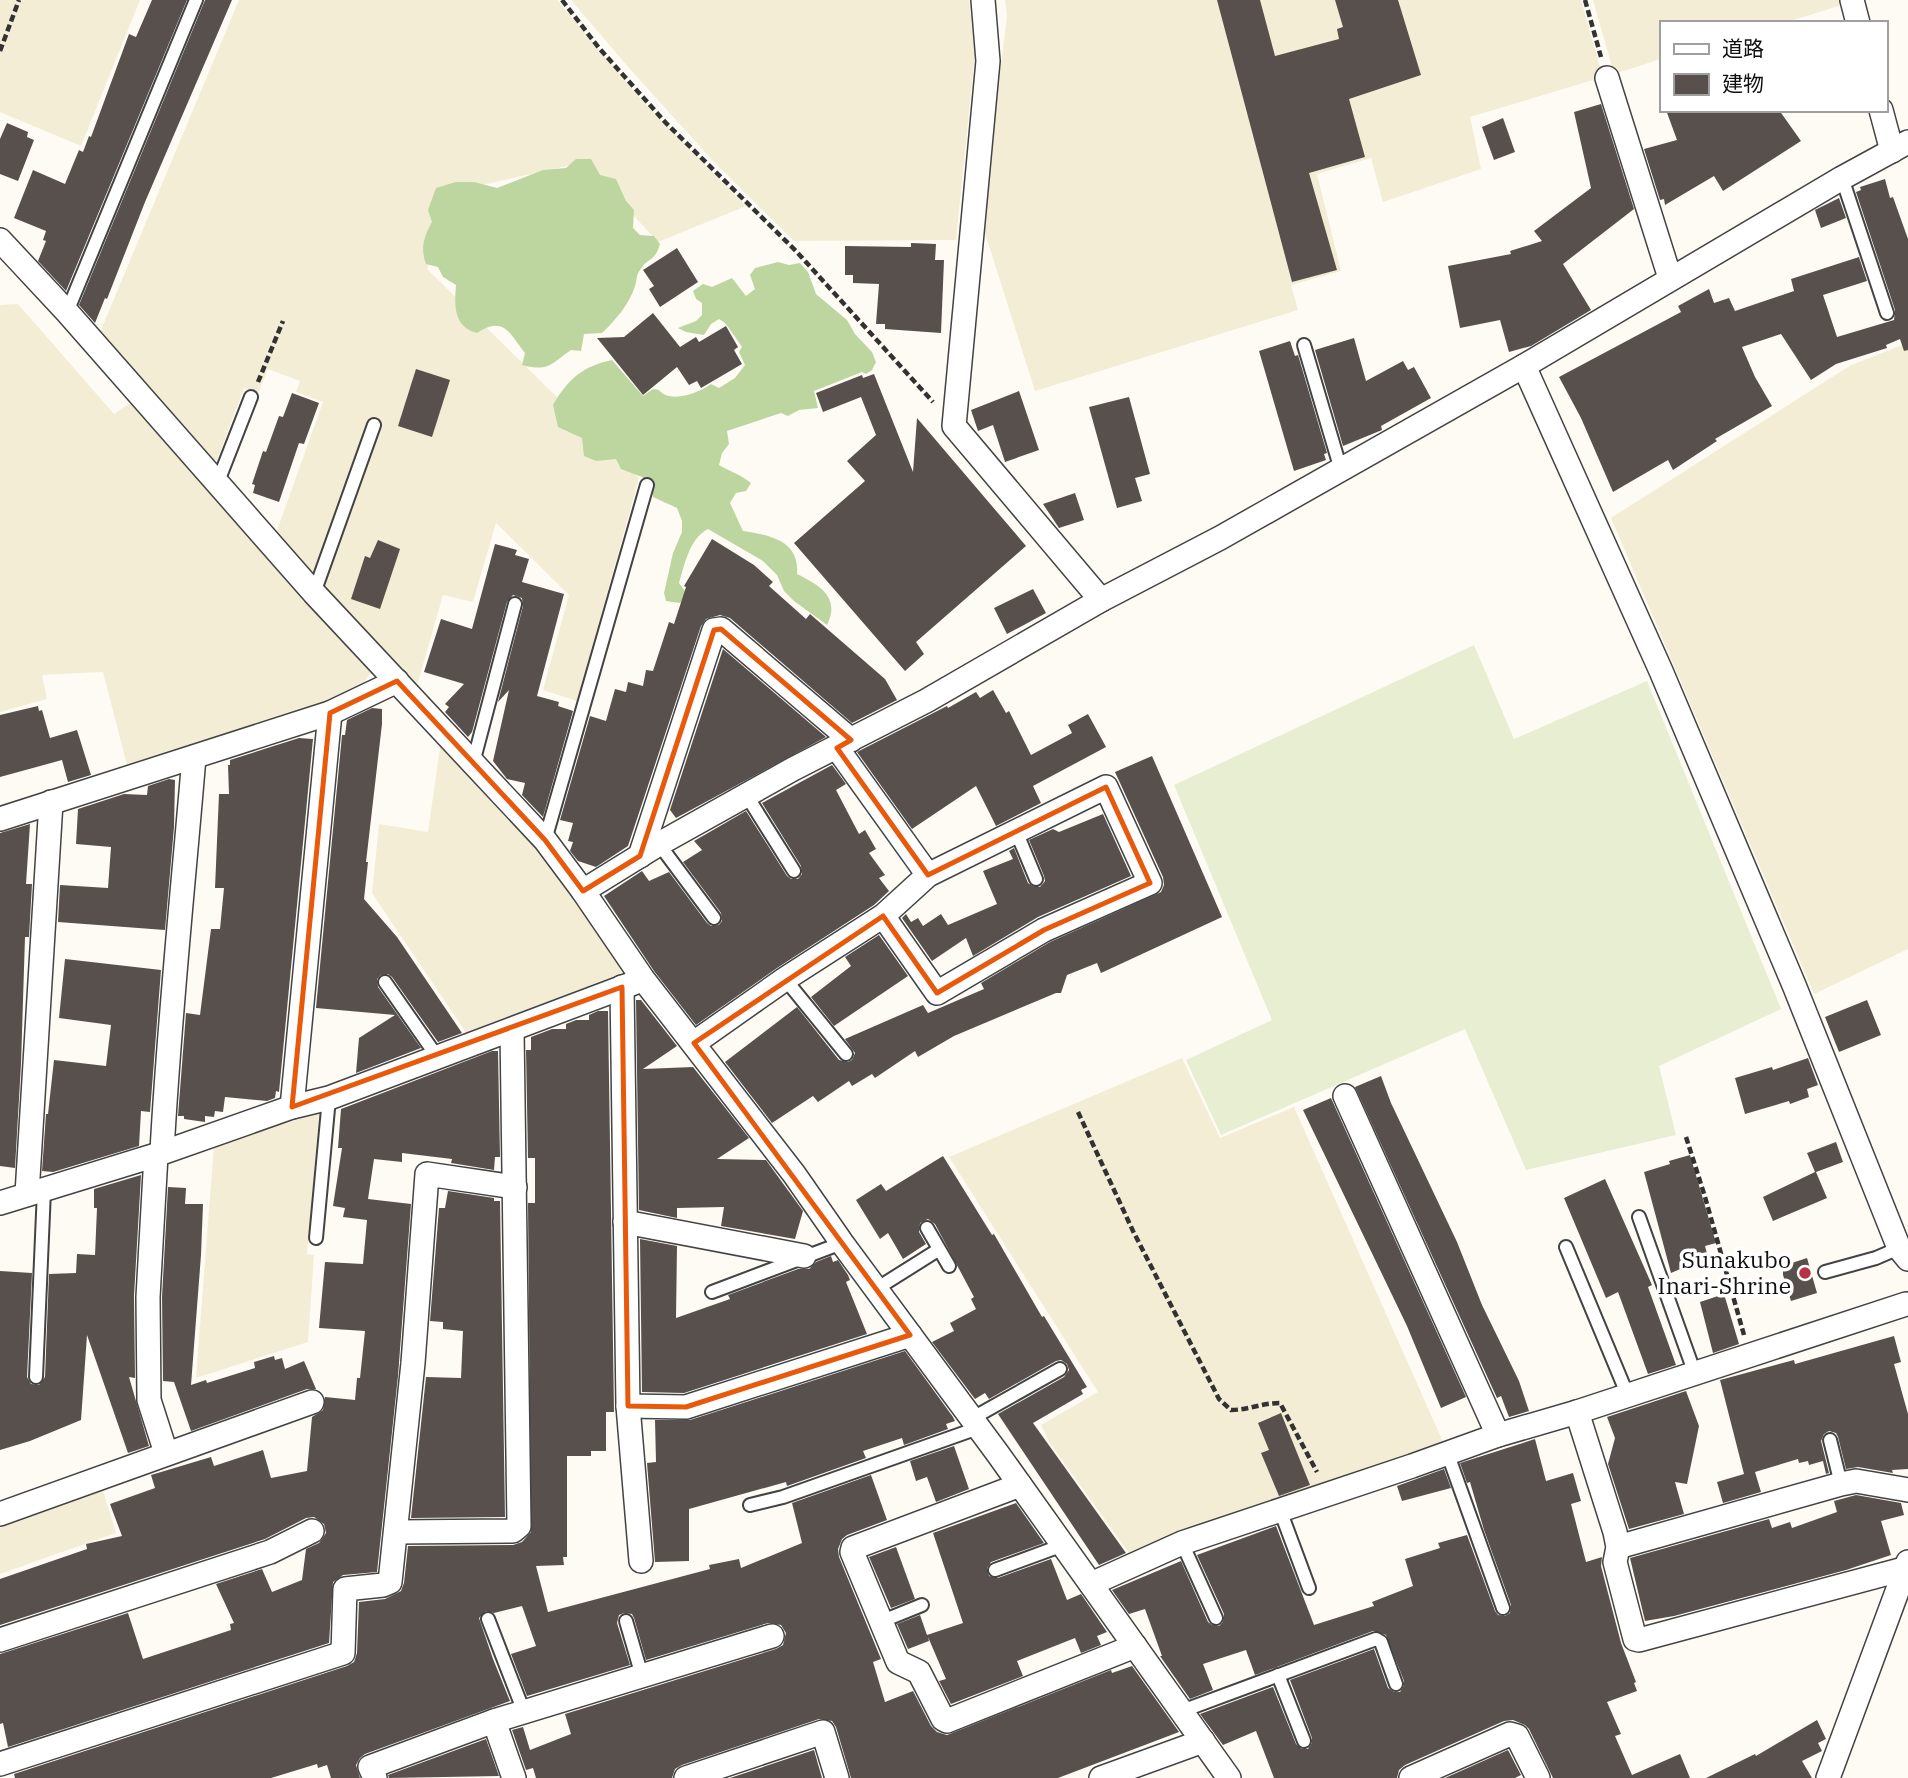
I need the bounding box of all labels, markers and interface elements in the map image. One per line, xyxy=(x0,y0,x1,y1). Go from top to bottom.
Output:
legend xyxy=(1660,21,1887,112)
text: 道路 xyxy=(1722,34,1764,62)
text: 建物 xyxy=(1722,69,1764,97)
place label: Sunakubo Inari-Shrine xyxy=(1657,1244,1791,1300)
marker: Sunakubo Inari-Shrine xyxy=(1797,1265,1813,1281)

